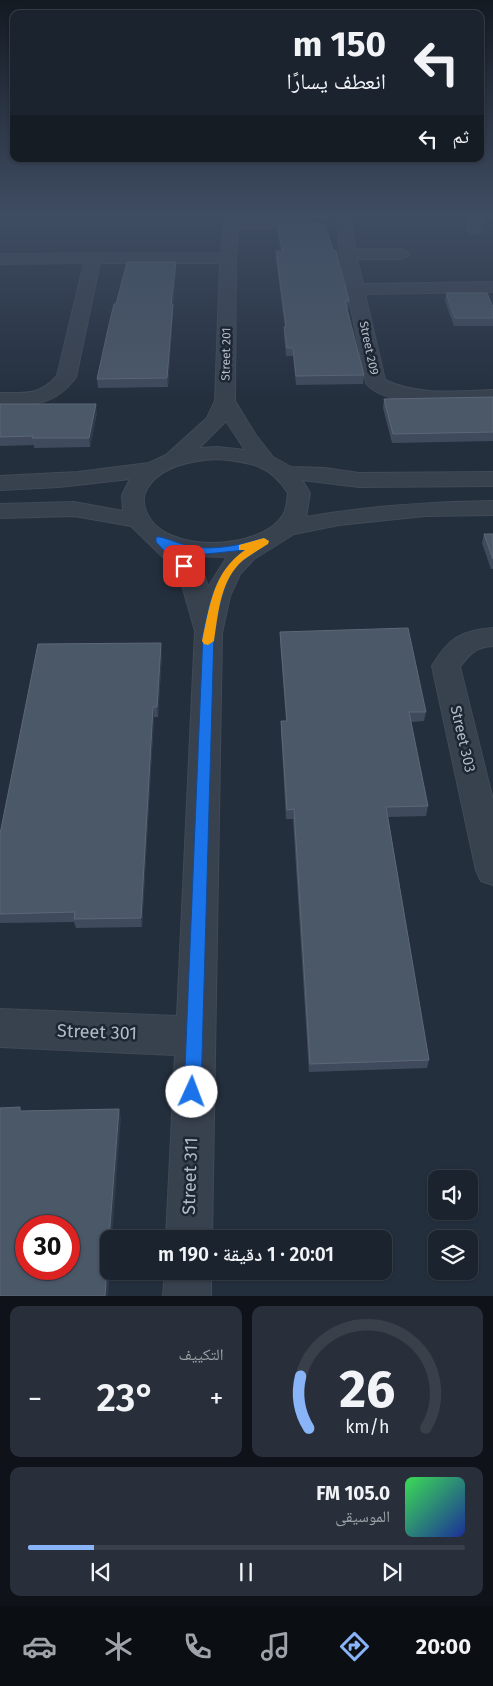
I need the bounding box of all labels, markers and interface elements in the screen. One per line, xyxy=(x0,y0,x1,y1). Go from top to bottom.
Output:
text: 150 m xyxy=(293,23,386,65)
icon: left xyxy=(404,30,469,95)
text: انعطف يسارًا xyxy=(287,68,386,95)
icon: left xyxy=(414,125,442,153)
text: ثم xyxy=(452,125,469,148)
street label: Street 209 xyxy=(356,320,382,376)
street label: Street 201 xyxy=(219,327,233,381)
pin xyxy=(163,545,205,587)
icon: arrive xyxy=(170,552,198,580)
street label: Street 303 xyxy=(447,704,479,774)
street label: Street 301 xyxy=(57,1020,137,1044)
position arrow xyxy=(165,1065,217,1117)
street label: Street 311 xyxy=(178,1137,202,1215)
map controls xyxy=(428,1170,478,1280)
button: sound xyxy=(428,1170,478,1220)
speed limit sign: 30 xyxy=(15,1215,80,1280)
button: layers xyxy=(428,1230,478,1280)
text: 20:01 · 1 دقيقة · 190 m xyxy=(158,1243,334,1266)
text: التكييف xyxy=(179,1345,224,1364)
text: 26 xyxy=(339,1358,395,1421)
text: 23° xyxy=(96,1375,155,1421)
text: − xyxy=(28,1382,42,1415)
text: + xyxy=(210,1382,223,1415)
text: km/h xyxy=(345,1416,389,1438)
text: 105.0 FM xyxy=(316,1482,390,1505)
text: الموسيقى xyxy=(335,1507,390,1526)
icon: previous xyxy=(87,1558,115,1586)
icon: pause xyxy=(232,1558,260,1586)
icon: next xyxy=(378,1558,406,1586)
icon: car xyxy=(22,1629,57,1664)
icon: climate xyxy=(101,1629,136,1664)
icon: phone xyxy=(180,1629,215,1664)
icon: music xyxy=(258,1629,293,1664)
icon: directions xyxy=(337,1629,372,1664)
text: 20:00 xyxy=(416,1633,471,1660)

